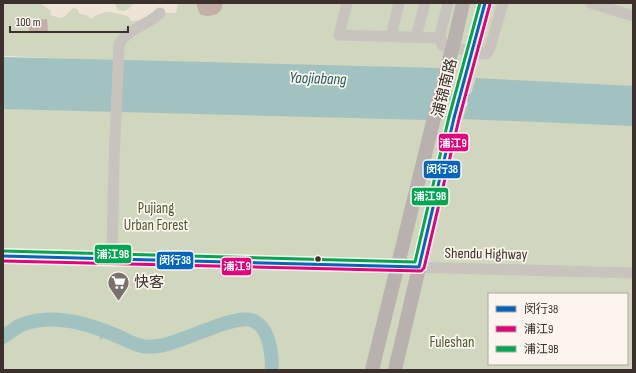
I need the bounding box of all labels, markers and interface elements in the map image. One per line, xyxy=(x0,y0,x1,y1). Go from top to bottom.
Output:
scale bar xyxy=(10,8,128,34)
text: 100 m xyxy=(16,15,41,30)
street label: 浦锦南路 xyxy=(429,57,461,119)
water label: Yaojiabang xyxy=(289,69,347,90)
line badge: 浦江9 xyxy=(438,133,469,152)
text: 浦江9 xyxy=(439,137,467,150)
line badge: 闵行38 xyxy=(423,160,461,179)
text: 闵行38 xyxy=(426,163,458,176)
line badge: 浦江9B xyxy=(411,187,449,206)
text: 浦江9B xyxy=(414,190,446,203)
park label: Pujiang Urban Forest xyxy=(124,199,189,235)
line badge: 浦江9B xyxy=(94,244,132,264)
street label: Shendu Highway xyxy=(444,244,528,264)
text: 浦江9B xyxy=(97,248,129,261)
line badge: 闵行38 xyxy=(156,251,194,270)
text: 闵行38 xyxy=(159,254,191,267)
unlabelled marker xyxy=(313,254,323,264)
line badge: 浦江9 xyxy=(221,257,252,276)
text: 浦江9 xyxy=(223,260,251,273)
supermarket icon: 快客 xyxy=(106,269,132,302)
place label: 快客 xyxy=(134,273,164,292)
legend xyxy=(488,293,628,365)
text: 闵行38 xyxy=(524,302,558,317)
text: 浦江9 xyxy=(524,322,553,337)
park label: Fuleshan xyxy=(430,333,474,352)
text: 浦江9B xyxy=(524,342,559,357)

